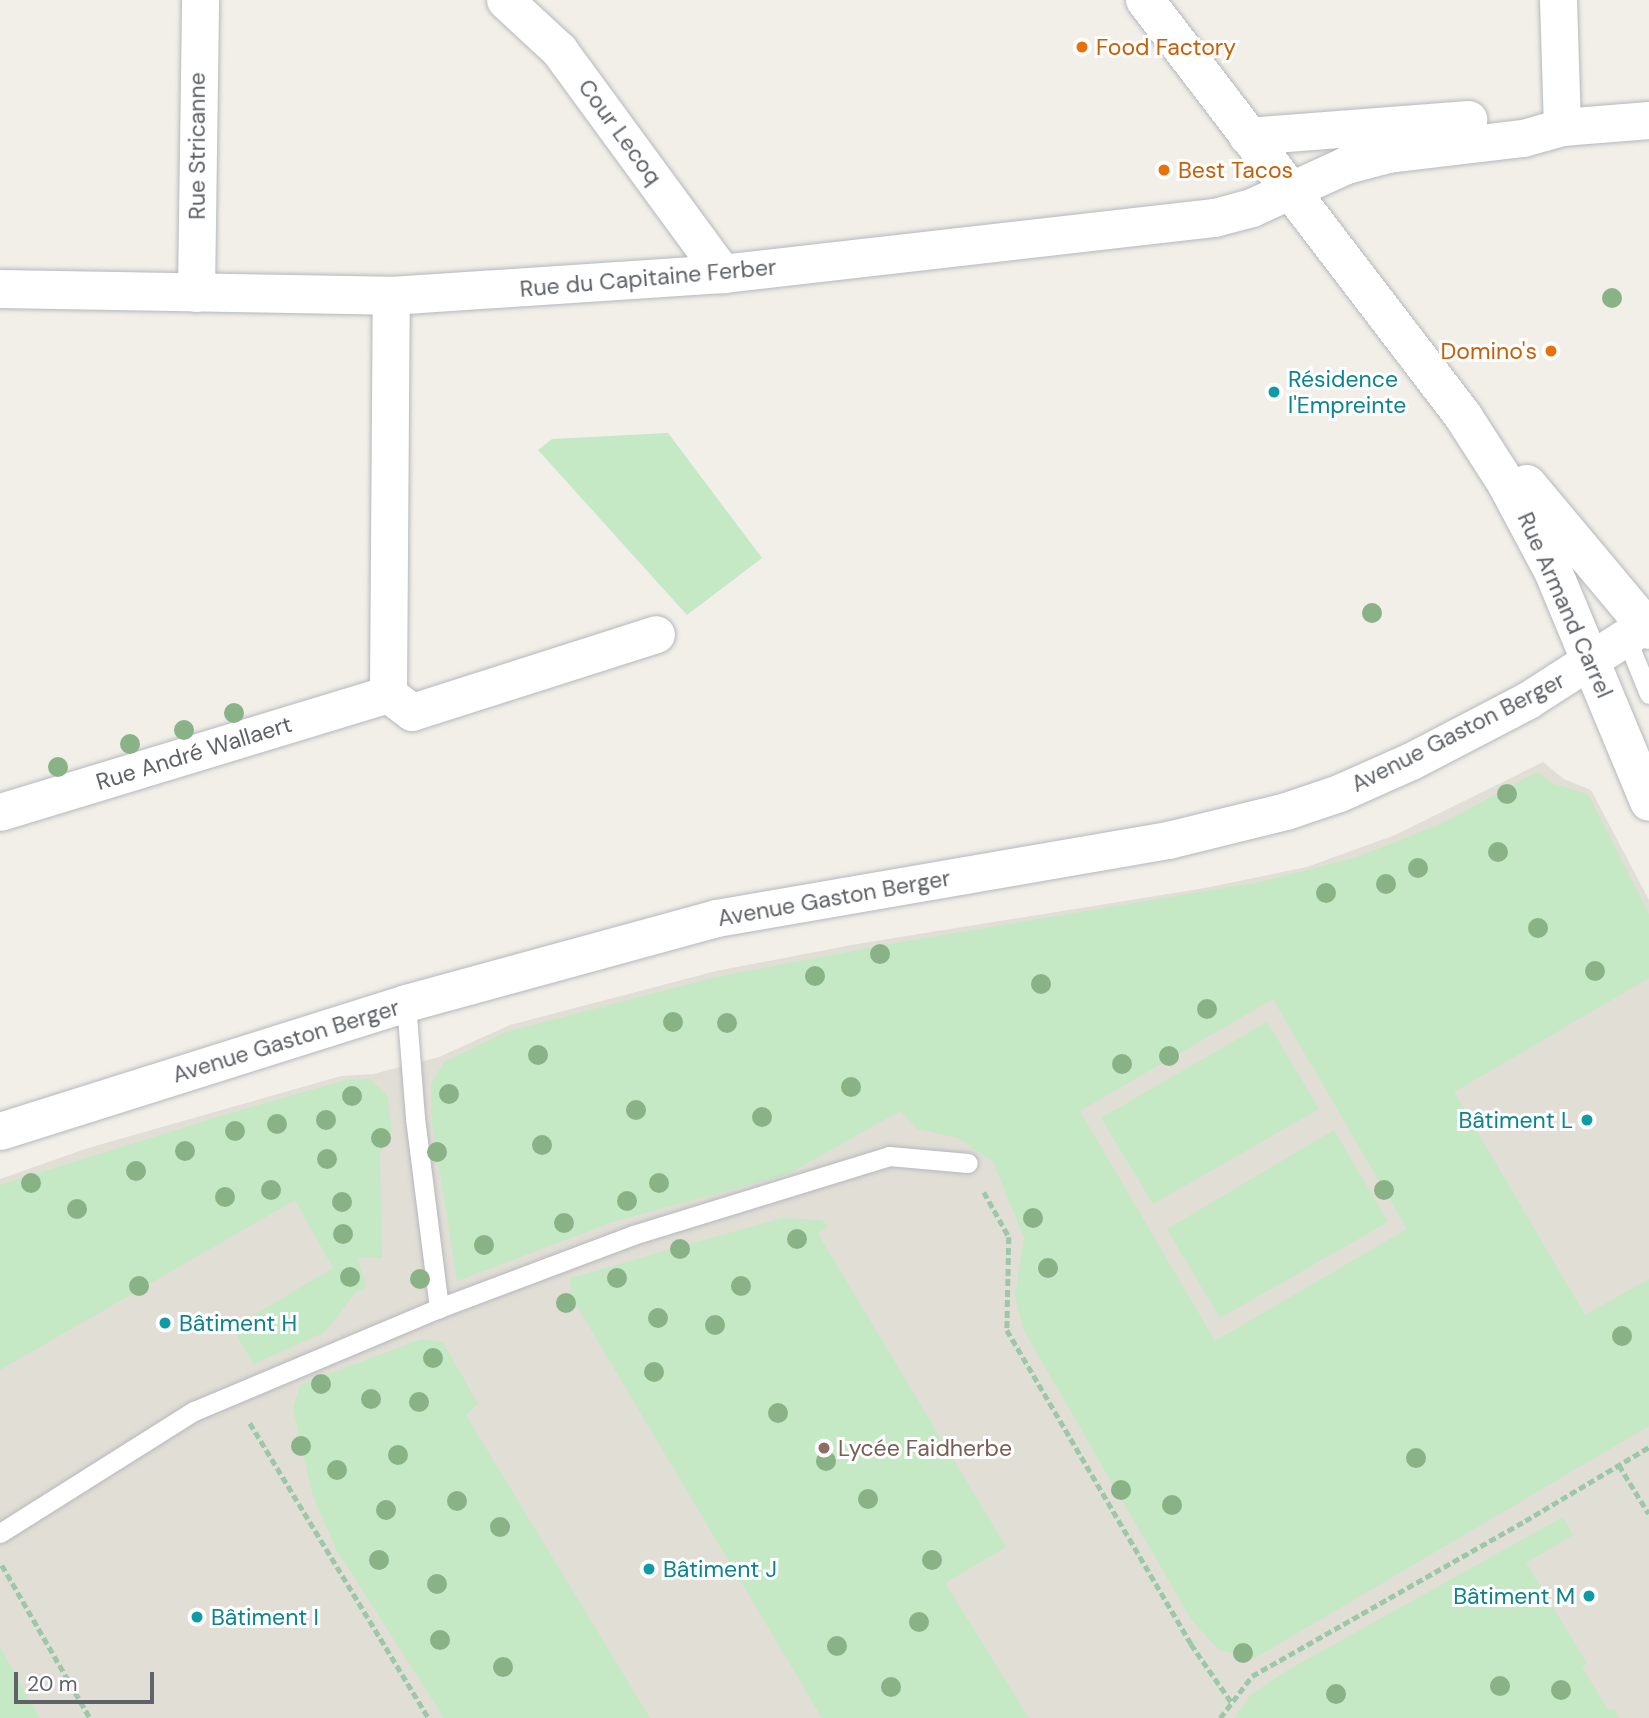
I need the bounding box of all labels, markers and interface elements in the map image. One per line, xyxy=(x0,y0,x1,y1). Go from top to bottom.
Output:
place label: Food Factory xyxy=(1096,33,1236,61)
marker: Food Factory xyxy=(1074,39,1090,55)
street label: Rue Stricanne xyxy=(183,72,211,220)
street label: Cour Lecoq xyxy=(572,74,668,190)
place label: Best Tacos xyxy=(1178,156,1293,184)
marker: Best Tacos xyxy=(1156,162,1172,178)
street label: Rue du Capitaine Ferber xyxy=(519,253,777,303)
place label: Domino's xyxy=(1440,337,1537,365)
marker: Domino's xyxy=(1543,343,1559,359)
place label: Résidence l'Empreinte xyxy=(1288,365,1406,419)
marker: Résidence l'Empreinte xyxy=(1266,384,1282,400)
street label: Rue Armand Carrel xyxy=(1512,508,1618,702)
street label: Avenue Gaston Berger xyxy=(1347,666,1569,798)
street label: Rue André Wallaert xyxy=(93,710,295,796)
street label: Avenue Gaston Berger xyxy=(715,864,953,932)
street label: Avenue Gaston Berger xyxy=(169,993,403,1089)
place label: Bâtiment L xyxy=(1458,1106,1573,1134)
marker: Bâtiment L xyxy=(1579,1112,1595,1128)
place label: Bâtiment H xyxy=(179,1309,297,1337)
marker: Bâtiment H xyxy=(157,1315,173,1331)
place label: Lycée Faidherbe xyxy=(838,1434,1012,1462)
marker: Lycée Faidherbe xyxy=(816,1440,832,1456)
place label: Bâtiment J xyxy=(663,1555,777,1583)
marker: Bâtiment J xyxy=(641,1561,657,1577)
place label: Bâtiment M xyxy=(1453,1582,1575,1610)
marker: Bâtiment M xyxy=(1581,1588,1597,1604)
place label: Bâtiment I xyxy=(211,1603,319,1631)
marker: Bâtiment I xyxy=(189,1609,205,1625)
scale bar xyxy=(18,1658,158,1702)
text: 20 m xyxy=(27,1670,78,1698)

